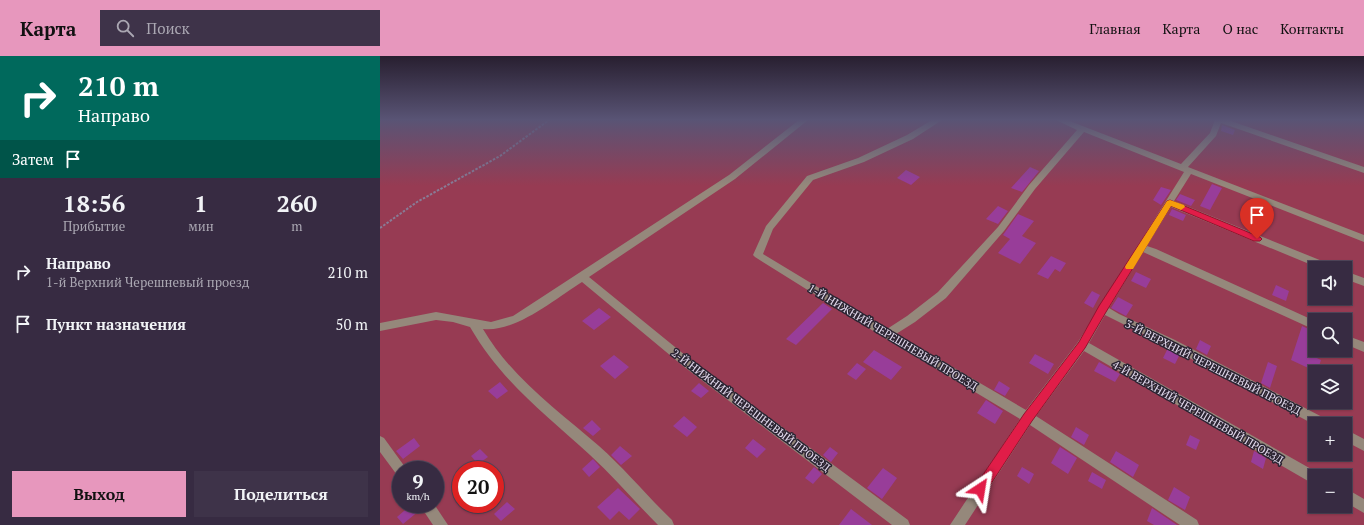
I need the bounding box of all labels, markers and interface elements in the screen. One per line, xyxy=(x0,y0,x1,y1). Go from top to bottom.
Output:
search box xyxy=(100,10,380,46)
text: Карта xyxy=(20,16,76,41)
icon: search xyxy=(114,17,136,39)
text: Поиск xyxy=(146,18,190,38)
text: Главная xyxy=(1089,19,1141,38)
text: Карта xyxy=(1163,19,1200,38)
text: О нас xyxy=(1222,19,1258,38)
text: Контакты xyxy=(1280,19,1344,38)
text: 210 m xyxy=(78,67,159,104)
icon: right xyxy=(12,72,64,124)
text: Направо xyxy=(78,103,150,127)
icon: arrive xyxy=(62,148,84,170)
text: Затем xyxy=(12,149,54,169)
text: 18:56 xyxy=(63,187,125,219)
text: 1 xyxy=(194,187,208,219)
text: 260 xyxy=(276,187,317,219)
pin xyxy=(1240,198,1274,239)
icon: arrive xyxy=(1246,204,1268,226)
text: Прибытие xyxy=(63,217,125,235)
text: мин xyxy=(188,217,214,235)
text: m xyxy=(291,217,302,235)
text: Направо xyxy=(46,253,111,273)
icon: right xyxy=(12,261,34,283)
map controls xyxy=(1308,261,1352,513)
button: sound xyxy=(1308,261,1352,305)
text: 210 m xyxy=(327,262,368,282)
text: 1-й Верхний Черешневый проезд xyxy=(46,273,249,291)
street label: 1-Й НИЖНИЙ ЧЕРЕШНЕВЫЙ ПРОЕЗД xyxy=(806,281,981,393)
icon: arrive xyxy=(12,313,34,335)
button: search xyxy=(1308,313,1352,357)
text: Пункт назначения xyxy=(46,314,186,334)
text: 50 m xyxy=(335,314,368,334)
street label: 3-Й ВЕРХНИЙ ЧЕРЕШНЕВЫЙ ПРОЕЗД xyxy=(1123,316,1304,418)
street label: 2-Й НИЖНИЙ ЧЕРЕШНЕВЫЙ ПРОЕЗД xyxy=(669,346,834,475)
street label: 4-Й ВЕРХНИЙ ЧЕРЕШНЕВЫЙ ПРОЕЗД xyxy=(1110,357,1286,467)
button: layers xyxy=(1308,365,1352,409)
button: + xyxy=(1308,417,1352,461)
speed limit sign: 20 xyxy=(452,461,504,513)
text: 9 xyxy=(412,468,424,495)
position arrow xyxy=(959,468,1001,510)
button: − xyxy=(1308,469,1352,513)
button: Выход xyxy=(12,471,186,517)
button: Поделиться xyxy=(194,471,368,517)
text: km/h xyxy=(406,490,430,503)

